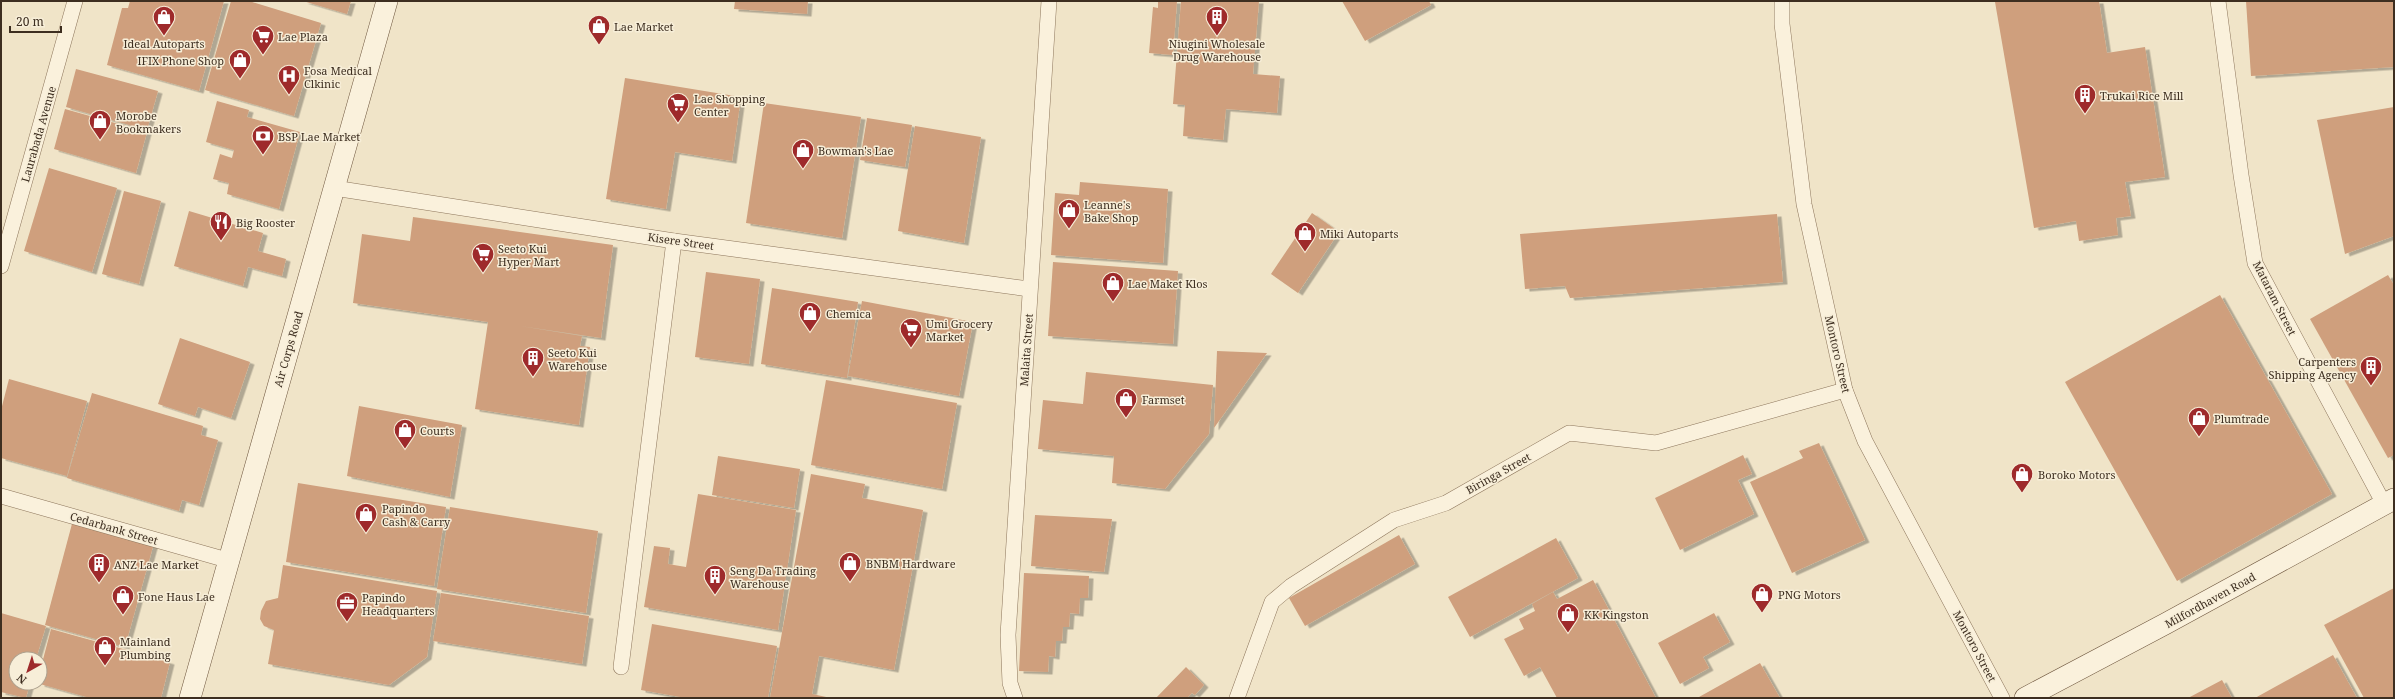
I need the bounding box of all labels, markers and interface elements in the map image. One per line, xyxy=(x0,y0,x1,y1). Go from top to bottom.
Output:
shop icon: Ideal Autoparts xyxy=(151,4,177,37)
building icon: Niugini Wholesale Drug Warehouse xyxy=(1204,4,1230,37)
scale bar xyxy=(10,8,61,34)
text: 20 m xyxy=(16,13,44,30)
shop icon: Lae Market xyxy=(586,13,612,46)
place label: Lae Market xyxy=(614,19,674,34)
supermarket icon: Lae Plaza xyxy=(250,23,276,56)
place label: Lae Plaza xyxy=(278,29,328,44)
place label: Ideal Autoparts xyxy=(124,36,204,51)
place label: Niugini Wholesale Drug Warehouse xyxy=(1169,36,1265,64)
shop icon: IFIX Phone Shop xyxy=(227,47,253,80)
place label: IFIX Phone Shop xyxy=(137,53,224,68)
hospital icon: Fosa Medical Clkinic xyxy=(276,63,302,96)
place label: Fosa Medical Clkinic xyxy=(304,63,372,91)
building icon: Trukai Rice Mill xyxy=(2072,82,2098,115)
street label: Laurabada Avenue xyxy=(17,84,59,184)
place label: Trukai Rice Mill xyxy=(2100,88,2184,103)
supermarket icon: Lae Shopping Center xyxy=(665,91,691,124)
place label: Lae Shopping Center xyxy=(694,91,765,119)
shop icon: Morobe Bookmakers xyxy=(87,108,113,141)
place label: Morobe Bookmakers xyxy=(116,108,181,136)
bank icon: BSP Lae Market xyxy=(250,123,276,156)
place label: BSP Lae Market xyxy=(278,129,360,144)
shop icon: Bowman's Lae xyxy=(790,137,816,170)
place label: Bowman's Lae xyxy=(818,143,894,158)
shop icon: Leanne's Bake Shop xyxy=(1056,197,1082,230)
place label: Leanne's Bake Shop xyxy=(1084,197,1139,225)
restaurant icon: Big Rooster xyxy=(208,209,234,242)
place label: Big Rooster xyxy=(236,215,296,230)
shop icon: Miki Autoparts xyxy=(1292,220,1318,253)
place label: Miki Autoparts xyxy=(1320,226,1398,241)
street label: Kisere Street xyxy=(647,229,715,253)
supermarket icon: Seeto Kui Hyper Mart xyxy=(470,241,496,274)
place label: Seeto Kui Hyper Mart xyxy=(498,241,559,269)
street label: Mataram Street xyxy=(2250,258,2300,338)
shop icon: Lae Maket Klos xyxy=(1100,270,1126,303)
place label: Lae Maket Klos xyxy=(1128,276,1208,291)
shop icon: Chemica xyxy=(797,300,823,333)
place label: Chemica xyxy=(826,306,871,321)
street label: Air Corps Road xyxy=(270,309,306,389)
street label: Malaita Street xyxy=(1016,313,1036,387)
street label: Montoro Street xyxy=(1822,314,1854,394)
supermarket icon: Umi Grocery Market xyxy=(898,316,924,349)
place label: Umi Grocery Market xyxy=(926,316,994,344)
building icon: Seeto Kui Warehouse xyxy=(520,345,546,378)
place label: Seeto Kui Warehouse xyxy=(548,345,607,373)
place label: Carpenters Shipping Agency xyxy=(2269,354,2357,382)
building icon: Carpenters Shipping Agency xyxy=(2358,354,2384,387)
shop icon: Farmset xyxy=(1113,386,1139,419)
place label: Farmset xyxy=(1142,392,1185,407)
shop icon: Plumtrade xyxy=(2186,405,2212,438)
place label: Plumtrade xyxy=(2214,411,2269,426)
shop icon: Courts xyxy=(392,417,418,450)
place label: Courts xyxy=(420,423,454,438)
street label: Biringa Street xyxy=(1463,449,1533,497)
shop icon: Boroko Motors xyxy=(2009,461,2035,494)
place label: Boroko Motors xyxy=(2038,467,2116,482)
shop icon: Papindo Cash & Carry xyxy=(353,501,379,534)
place label: Papindo Cash & Carry xyxy=(382,501,451,529)
street label: Cedarbank Street xyxy=(68,508,160,548)
shop icon: BNBM Hardware xyxy=(837,550,863,583)
building icon: ANZ Lae Market xyxy=(86,551,112,584)
place label: BNBM Hardware xyxy=(866,556,956,571)
place label: ANZ Lae Market xyxy=(114,557,199,572)
building icon: Seng Da Trading Warehouse xyxy=(702,563,728,596)
place label: Seng Da Trading Warehouse xyxy=(730,563,816,591)
street label: Milfordhaven Road xyxy=(2162,569,2258,631)
shop icon: PNG Motors xyxy=(1749,581,1775,614)
shop icon: Fone Haus Lae xyxy=(110,583,136,616)
place label: PNG Motors xyxy=(1778,587,1841,602)
place label: Fone Haus Lae xyxy=(138,589,215,604)
office icon: Papindo Headquarters xyxy=(334,590,360,623)
place label: Papindo Headquarters xyxy=(362,590,435,618)
shop icon: KK Kingston xyxy=(1555,601,1581,634)
place label: KK Kingston xyxy=(1584,607,1649,622)
street label: Montoro Street xyxy=(1950,608,2000,685)
shop icon: Mainland Plumbing xyxy=(92,634,118,667)
place label: Mainland Plumbing xyxy=(120,634,171,662)
north arrow xyxy=(8,651,48,691)
text: N xyxy=(13,670,29,688)

